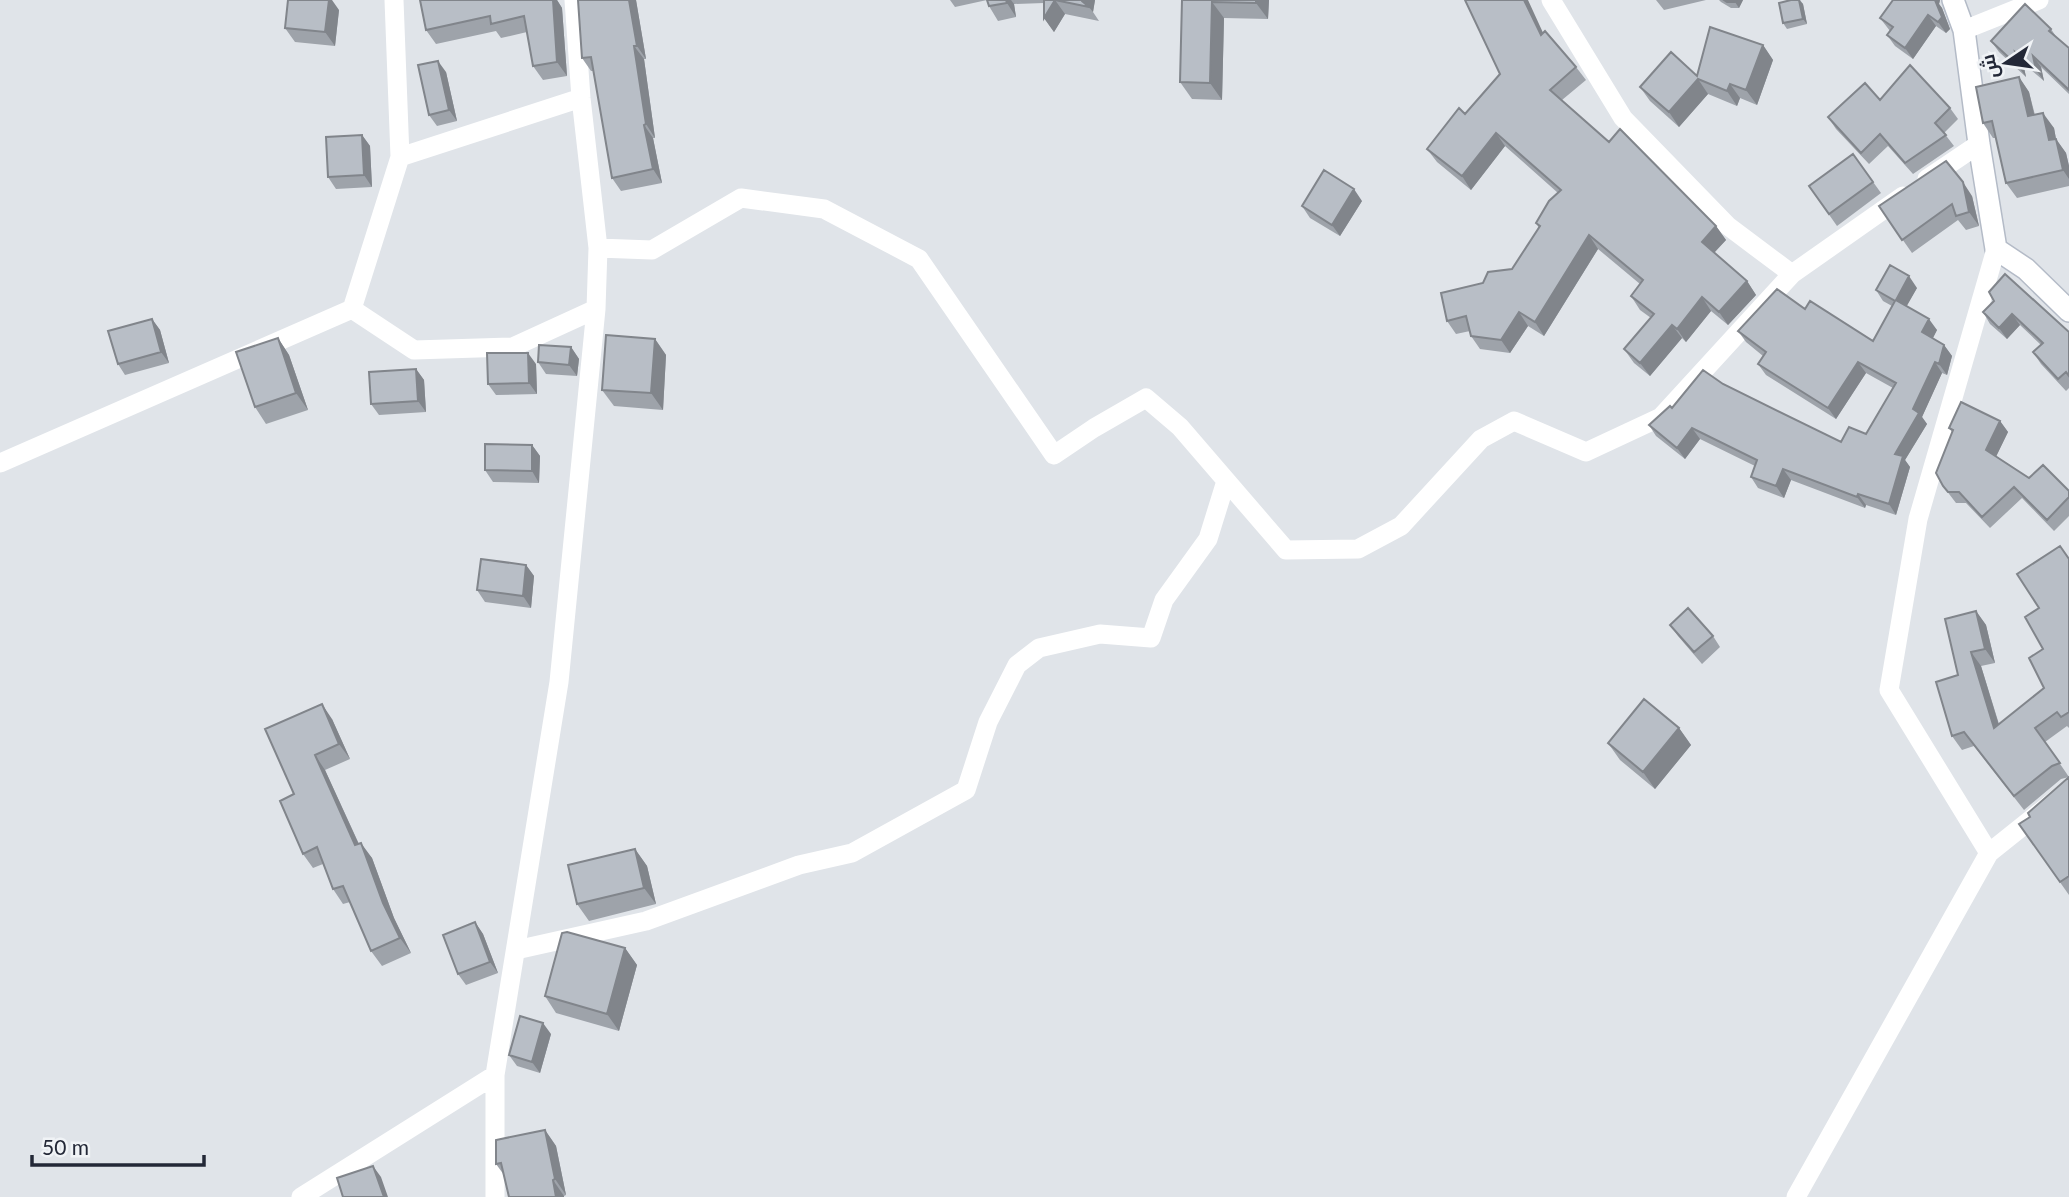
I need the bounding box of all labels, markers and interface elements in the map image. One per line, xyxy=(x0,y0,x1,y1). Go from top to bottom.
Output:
north arrow xyxy=(1971,28,2041,98)
text: ش xyxy=(1975,52,2004,81)
scale bar xyxy=(32,1124,203,1168)
text: 50 m xyxy=(42,1134,89,1159)

